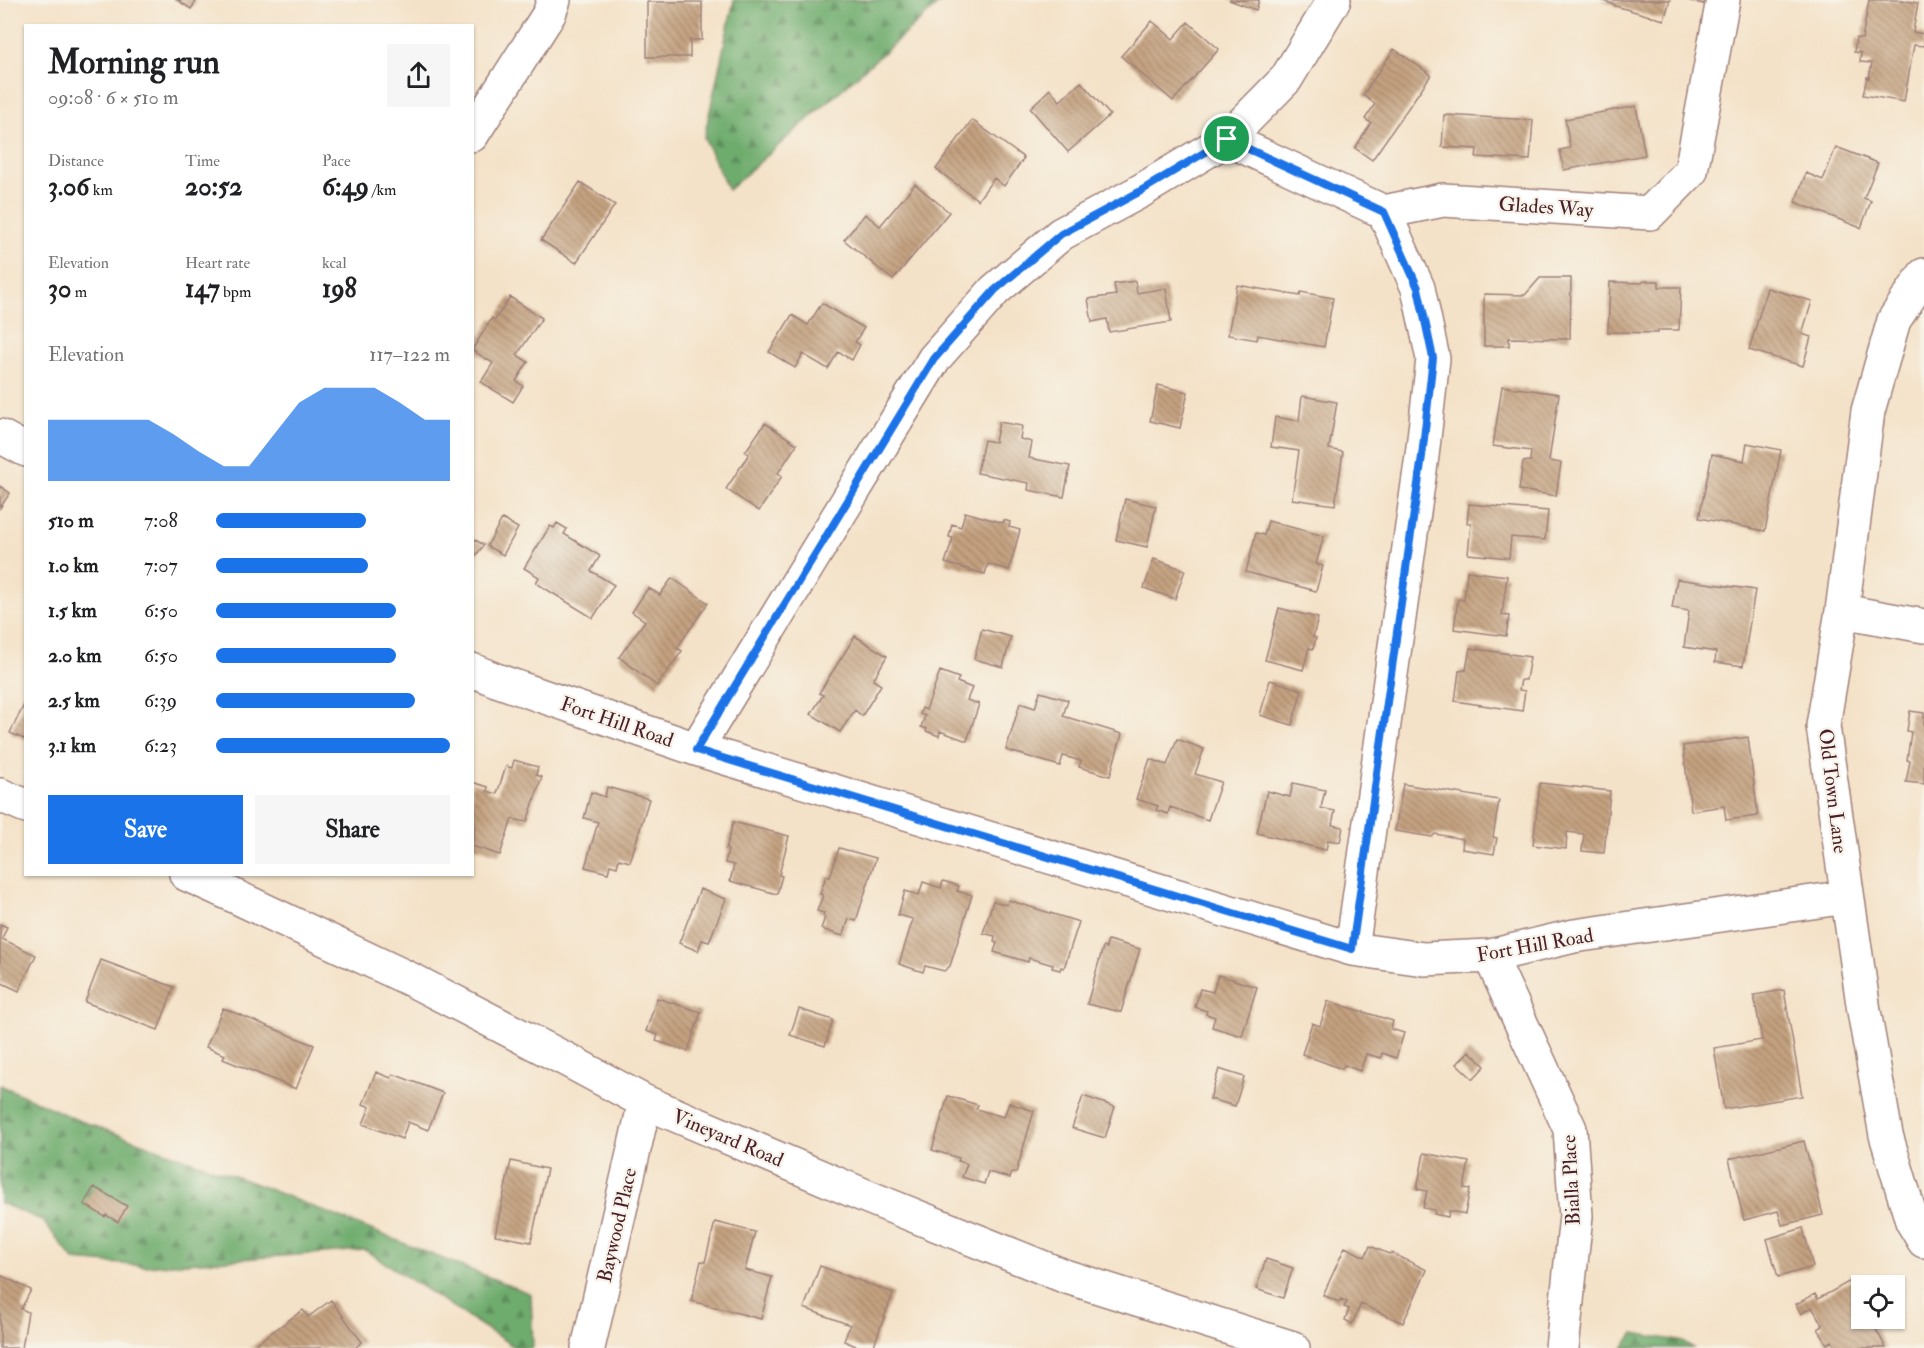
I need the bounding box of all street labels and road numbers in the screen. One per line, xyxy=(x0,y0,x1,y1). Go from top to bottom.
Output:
street label: Glades Way xyxy=(1498,191,1595,223)
street label: Fort Hill Road xyxy=(557,691,677,753)
street label: Old Town Lane xyxy=(1813,727,1853,855)
street label: Fort Hill Road xyxy=(1475,922,1595,968)
street label: Vineyard Road xyxy=(669,1103,787,1173)
street label: Bialla Place xyxy=(1556,1134,1586,1226)
street label: Baywood Place xyxy=(592,1165,642,1285)

